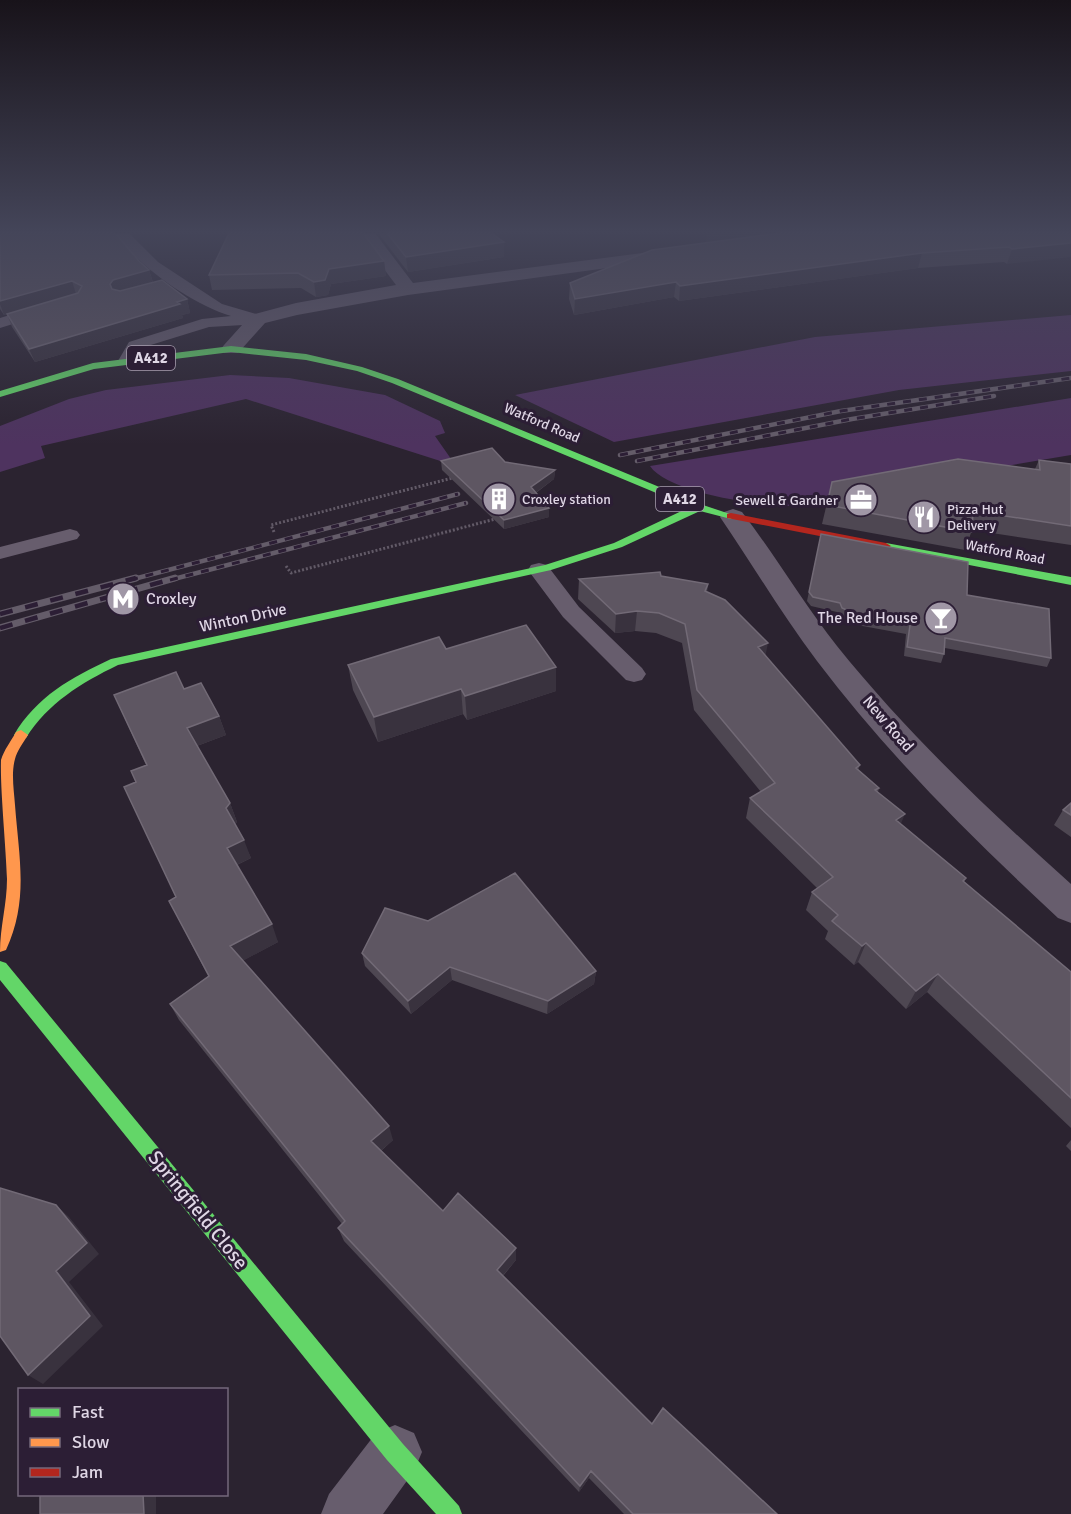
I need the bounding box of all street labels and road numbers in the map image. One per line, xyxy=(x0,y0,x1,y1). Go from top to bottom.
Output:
road number: A412 xyxy=(127,346,175,370)
street label: Watford Road xyxy=(501,399,583,447)
road number: A412 xyxy=(656,487,704,511)
street label: Watford Road xyxy=(964,536,1046,568)
street label: Winton Drive xyxy=(198,599,288,637)
street label: New Road xyxy=(858,692,918,756)
street label: Springfield Close xyxy=(142,1146,254,1274)

